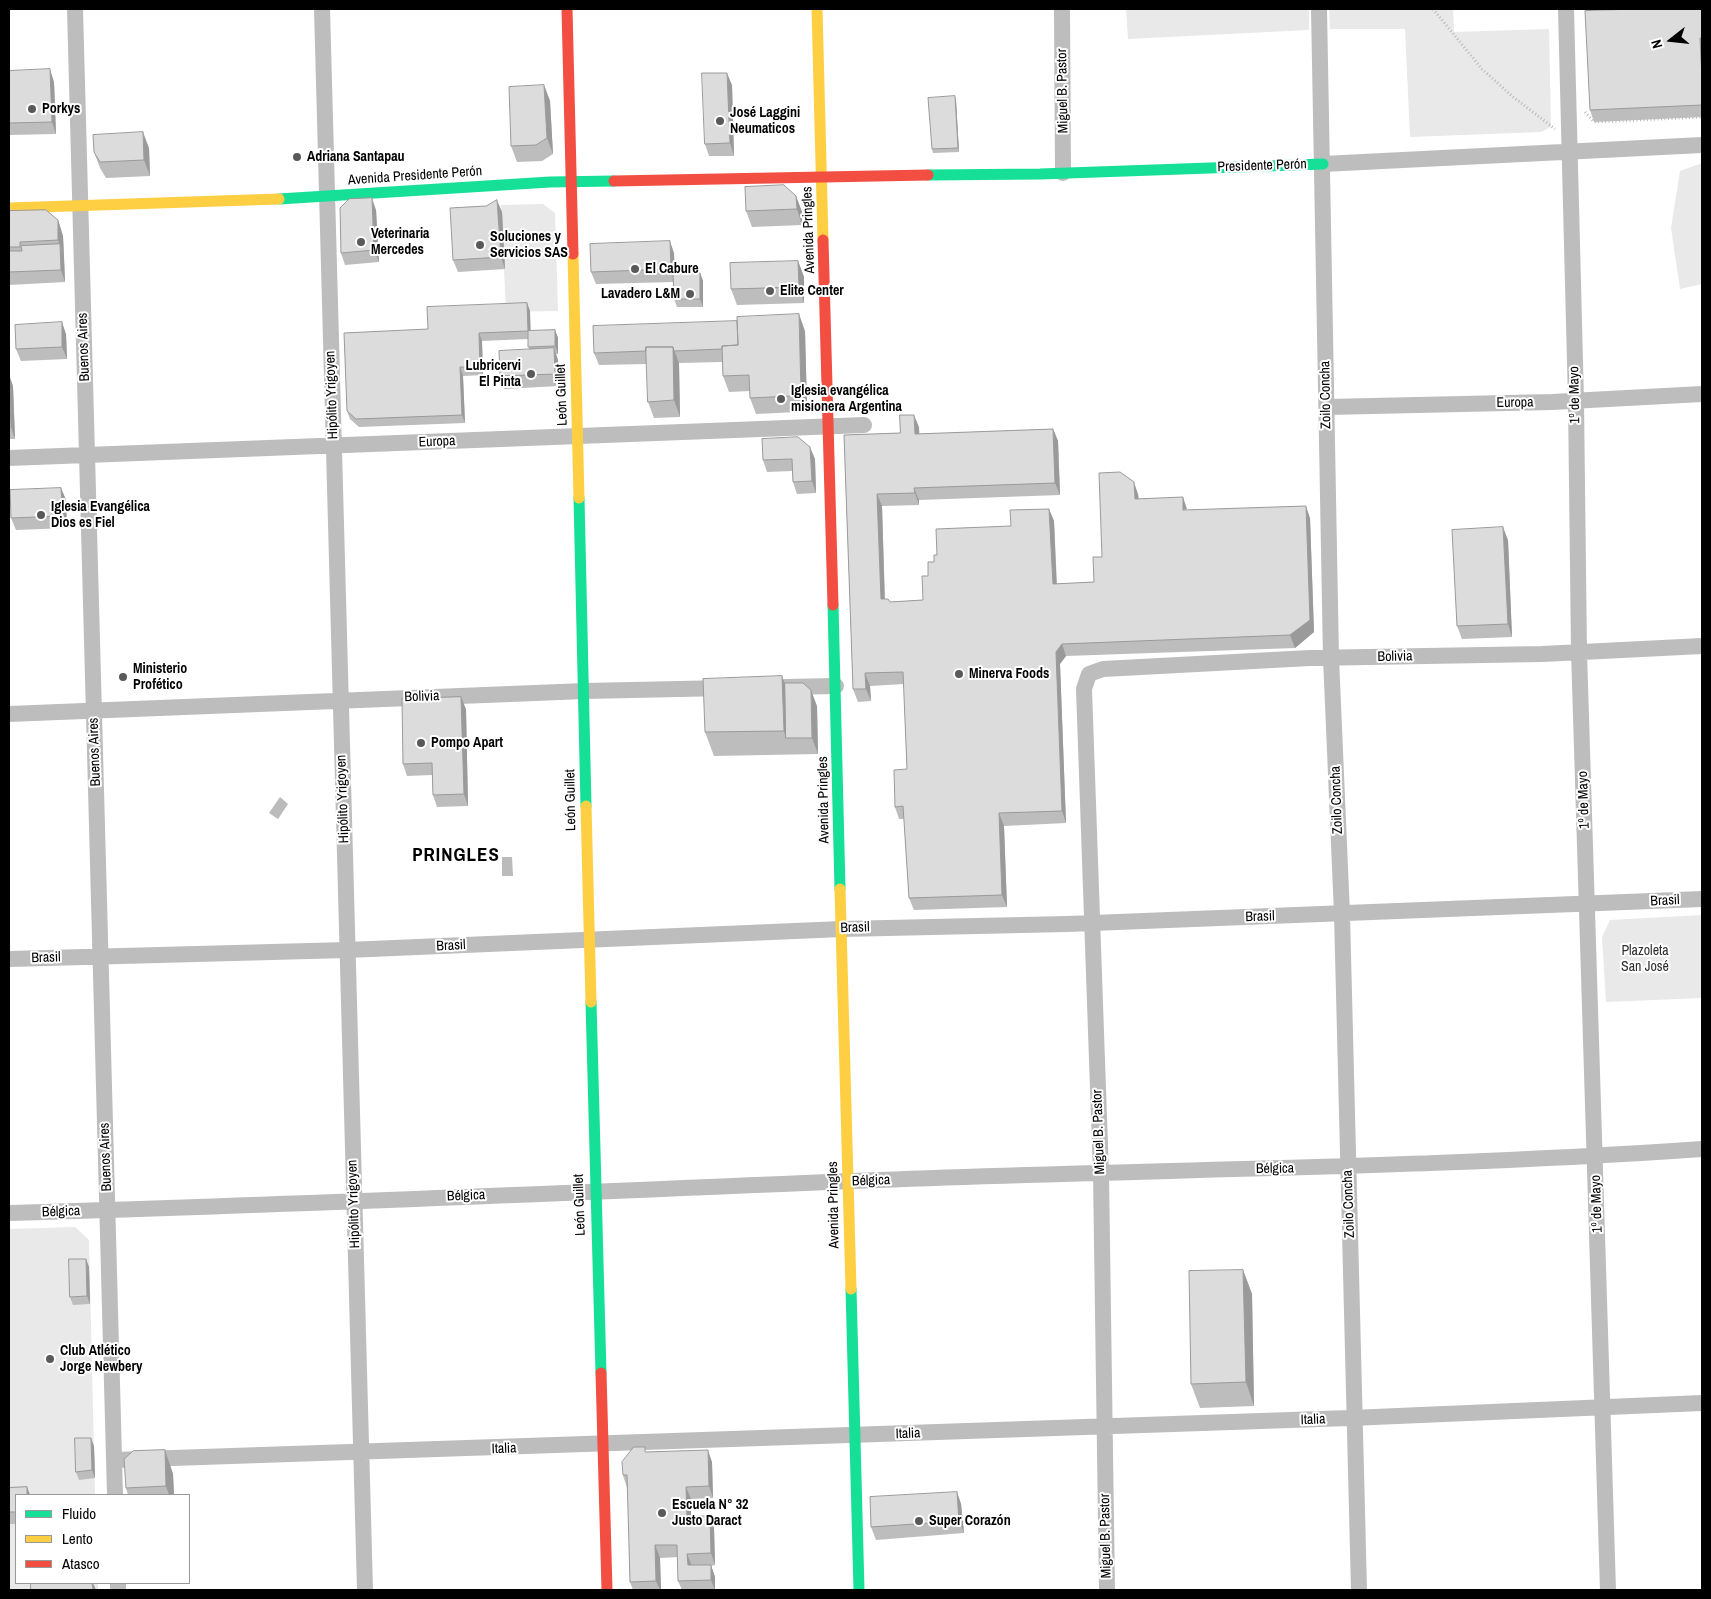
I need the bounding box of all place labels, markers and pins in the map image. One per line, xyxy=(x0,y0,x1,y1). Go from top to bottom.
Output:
place label: Porkys xyxy=(42,101,80,117)
marker: Porkys xyxy=(26,103,38,115)
place label: José Laggini Neumaticos xyxy=(730,105,800,138)
marker: José Laggini Neumaticos xyxy=(714,115,726,127)
place label: Adriana Santapau xyxy=(307,149,405,165)
marker: Adriana Santapau xyxy=(291,151,303,163)
place label: Veterinaria Mercedes xyxy=(371,226,430,258)
place label: Soluciones y Servicios SAS xyxy=(490,229,568,262)
marker: Veterinaria Mercedes xyxy=(355,236,367,248)
marker: Soluciones y Servicios SAS xyxy=(474,239,486,251)
place label: El Cabure xyxy=(645,261,699,277)
marker: El Cabure xyxy=(629,263,641,275)
place label: Elite Center xyxy=(780,283,844,299)
marker: Elite Center xyxy=(764,285,776,297)
place label: Lavadero L&M xyxy=(601,286,680,302)
marker: Lavadero L&M xyxy=(684,288,696,300)
place label: Lubricervi El Pinta xyxy=(465,358,521,391)
marker: Lubricervi El Pinta xyxy=(525,368,537,380)
place label: Iglesia evangélica misionera Argentina xyxy=(791,383,902,416)
marker: Iglesia evangélica misionera Argentina xyxy=(775,393,787,405)
place label: Iglesia Evangélica Dios es Fiel xyxy=(51,499,150,532)
marker: Iglesia Evangélica Dios es Fiel xyxy=(35,509,47,521)
place label: Ministerio Profético xyxy=(133,661,187,694)
place label: Minerva Foods xyxy=(969,666,1049,682)
marker: Minerva Foods xyxy=(953,668,965,680)
marker: Ministerio Profético xyxy=(117,671,129,683)
place label: Pompo Apart xyxy=(431,735,503,751)
marker: Pompo Apart xyxy=(415,737,427,749)
place label: Club Atlético Jorge Newbery xyxy=(60,1343,142,1375)
marker: Club Atlético Jorge Newbery xyxy=(44,1353,56,1365)
place label: Escuela N° 32 Justo Daract xyxy=(672,1497,748,1530)
marker: Escuela N° 32 Justo Daract xyxy=(656,1507,668,1519)
place label: Super Corazón xyxy=(929,1513,1011,1529)
marker: Super Corazón xyxy=(913,1515,925,1527)

